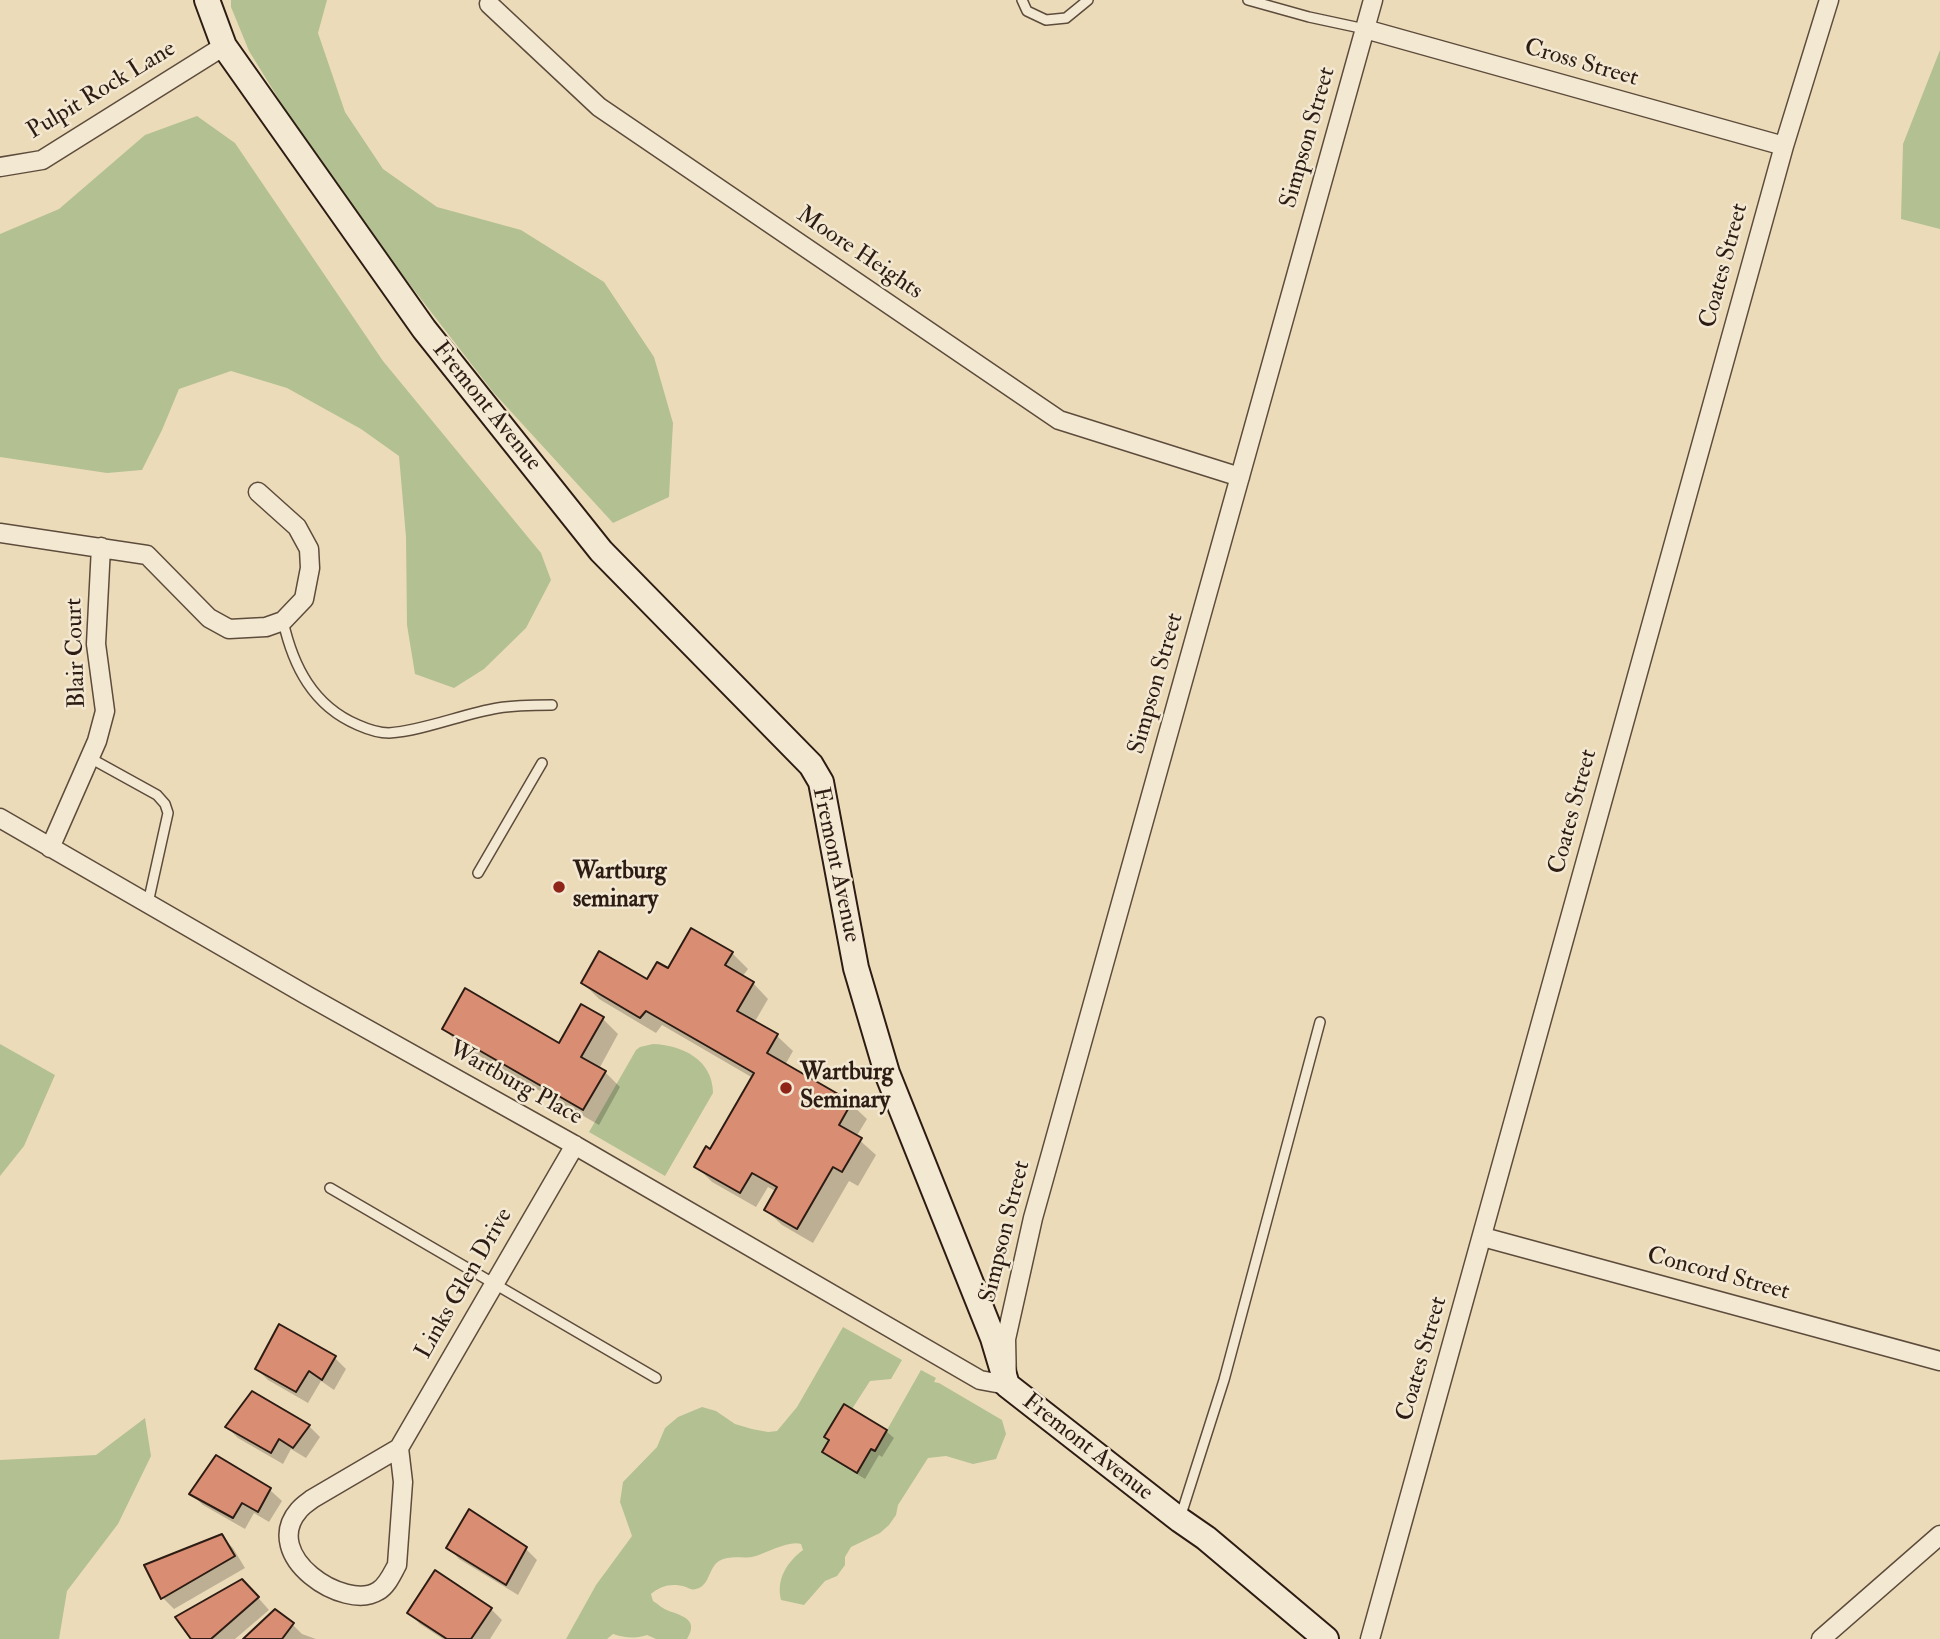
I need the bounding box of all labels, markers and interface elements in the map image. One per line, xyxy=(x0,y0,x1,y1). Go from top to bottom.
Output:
street label: Cross Street xyxy=(1521,34,1641,94)
street label: Pulpit Rock Lane xyxy=(23,35,181,147)
street label: Simpson Street xyxy=(1275,64,1343,212)
street label: Coates Street xyxy=(1695,200,1755,332)
street label: Moore Heights xyxy=(790,201,928,307)
street label: Fremont Avenue xyxy=(425,337,547,477)
street label: Blair Court xyxy=(61,597,93,709)
street label: Simpson Street xyxy=(1123,610,1191,758)
street label: Coates Street xyxy=(1544,746,1604,878)
street label: Fremont Avenue xyxy=(804,785,866,945)
place label: Wartburg seminary xyxy=(573,859,667,915)
marker: Wartburg seminary xyxy=(551,879,567,895)
street label: Wartburg Place xyxy=(443,1035,587,1133)
place label: Wartburg Seminary xyxy=(800,1060,894,1116)
marker: Wartburg Seminary xyxy=(778,1080,794,1096)
street label: Simpson Street xyxy=(974,1158,1038,1306)
street label: Links Glen Drive xyxy=(410,1203,520,1365)
street label: Concord Street xyxy=(1644,1242,1792,1308)
street label: Coates Street xyxy=(1392,1294,1454,1424)
street label: Fremont Avenue xyxy=(1016,1388,1158,1508)

